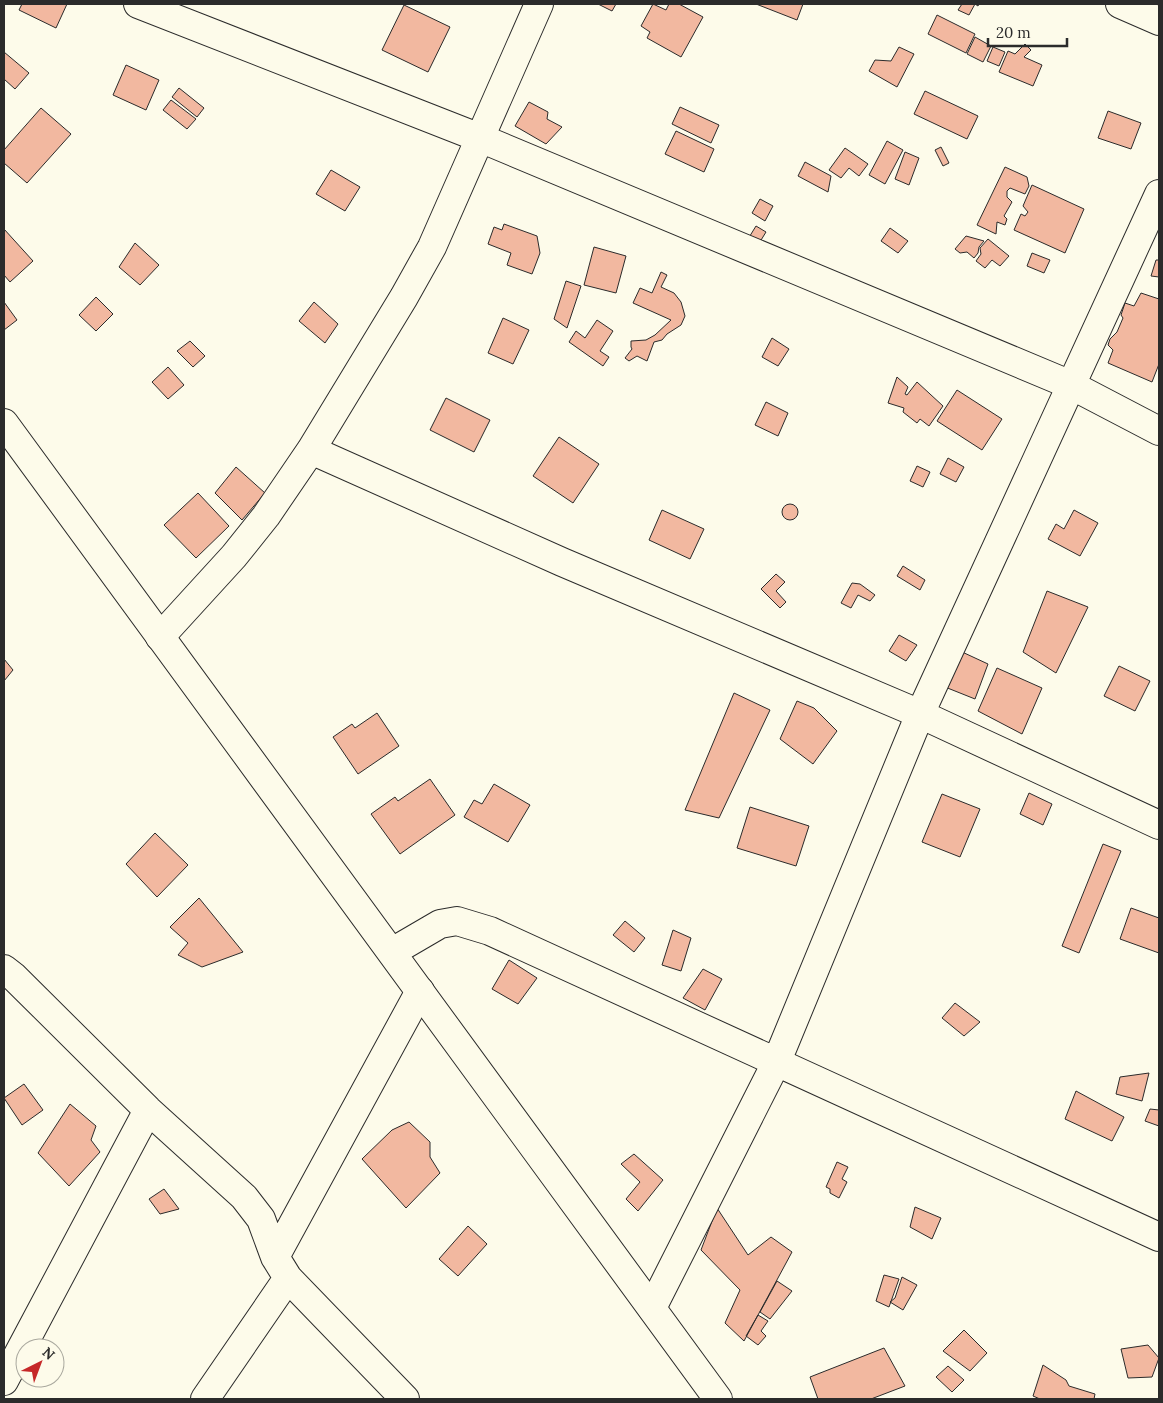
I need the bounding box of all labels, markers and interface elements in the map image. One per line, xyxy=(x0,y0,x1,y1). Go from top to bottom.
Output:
scale bar xyxy=(988,15,1067,47)
text: 20 m xyxy=(996,23,1031,42)
north arrow xyxy=(15,1338,65,1388)
text: N xyxy=(39,1343,59,1364)

